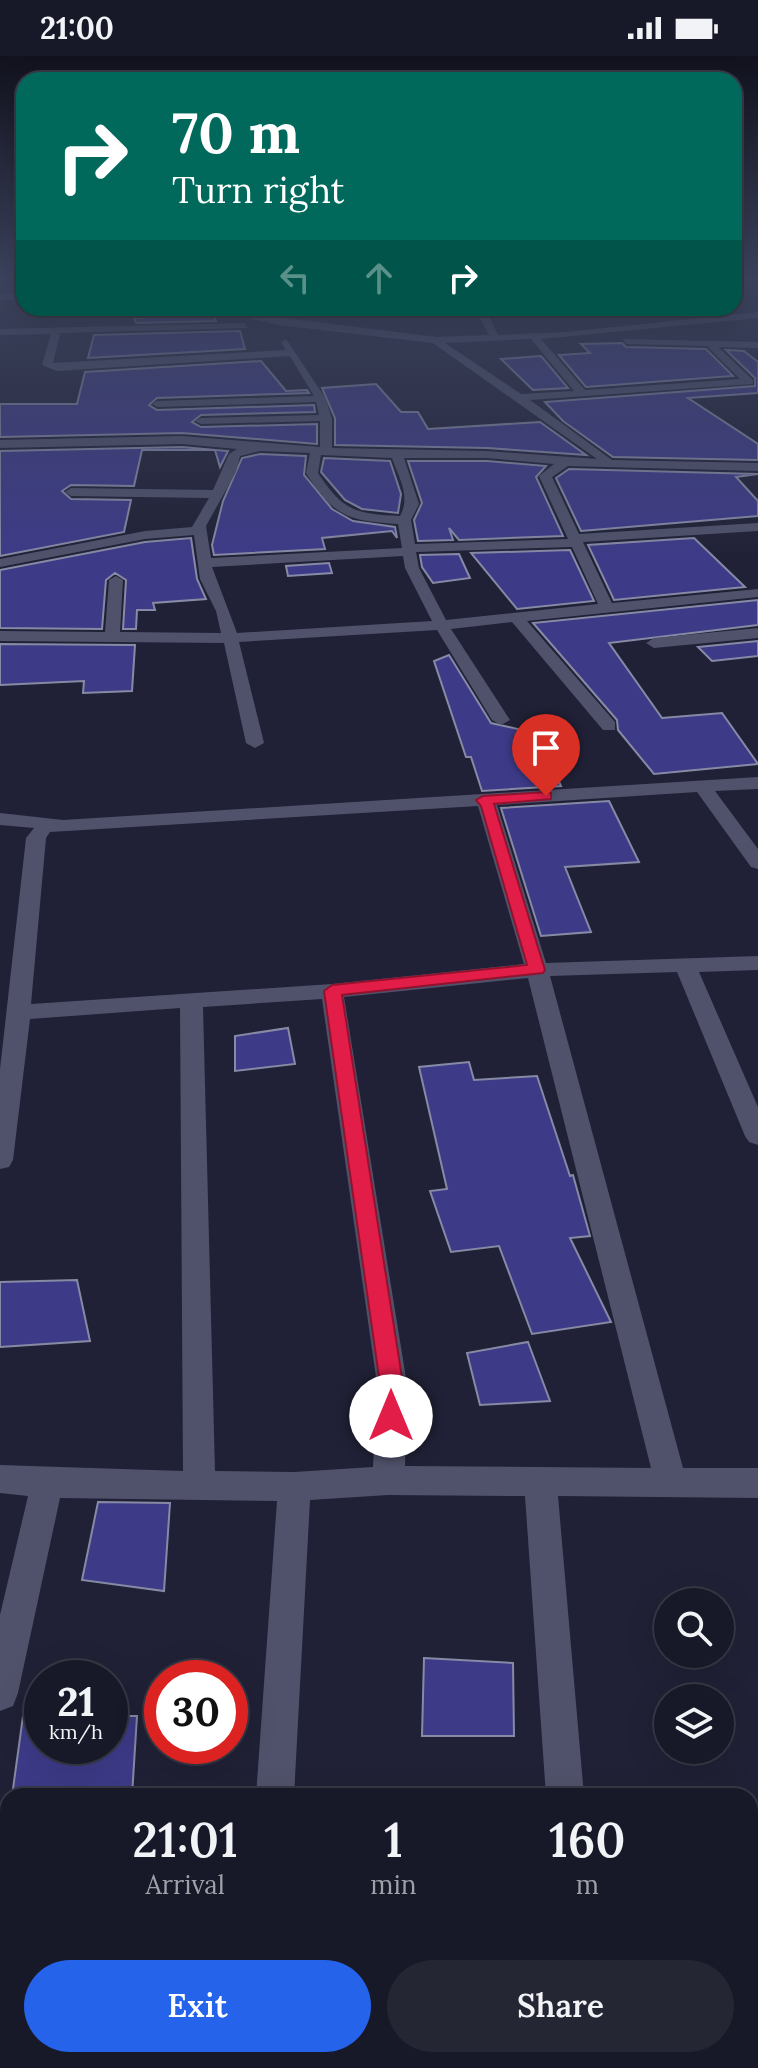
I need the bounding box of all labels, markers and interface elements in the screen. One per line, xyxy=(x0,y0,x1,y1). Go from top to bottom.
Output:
text: 21:00 xyxy=(40,9,114,47)
text: 70 m xyxy=(172,97,300,168)
icon: right xyxy=(40,104,144,208)
text: Turn right xyxy=(172,167,345,213)
icon: left xyxy=(273,256,317,300)
icon: ahead xyxy=(357,256,401,300)
icon: right xyxy=(441,256,485,300)
pin xyxy=(512,714,580,796)
icon: arrive xyxy=(524,726,568,770)
position arrow xyxy=(349,1374,433,1458)
map controls xyxy=(654,1588,734,1764)
button: search xyxy=(654,1588,734,1668)
speed limit sign: 30 xyxy=(144,1660,248,1764)
text: 21 xyxy=(57,1676,95,1727)
button: layers xyxy=(654,1684,734,1764)
text: km/h xyxy=(49,1719,103,1744)
text: 21:01 xyxy=(132,1809,238,1870)
text: 1 xyxy=(384,1809,403,1870)
text: 160 xyxy=(549,1809,626,1870)
text: Arrival xyxy=(145,1868,225,1901)
text: min xyxy=(370,1868,417,1901)
text: m xyxy=(576,1868,599,1901)
button: Exit xyxy=(24,1960,371,2052)
button: Share xyxy=(387,1960,734,2052)

